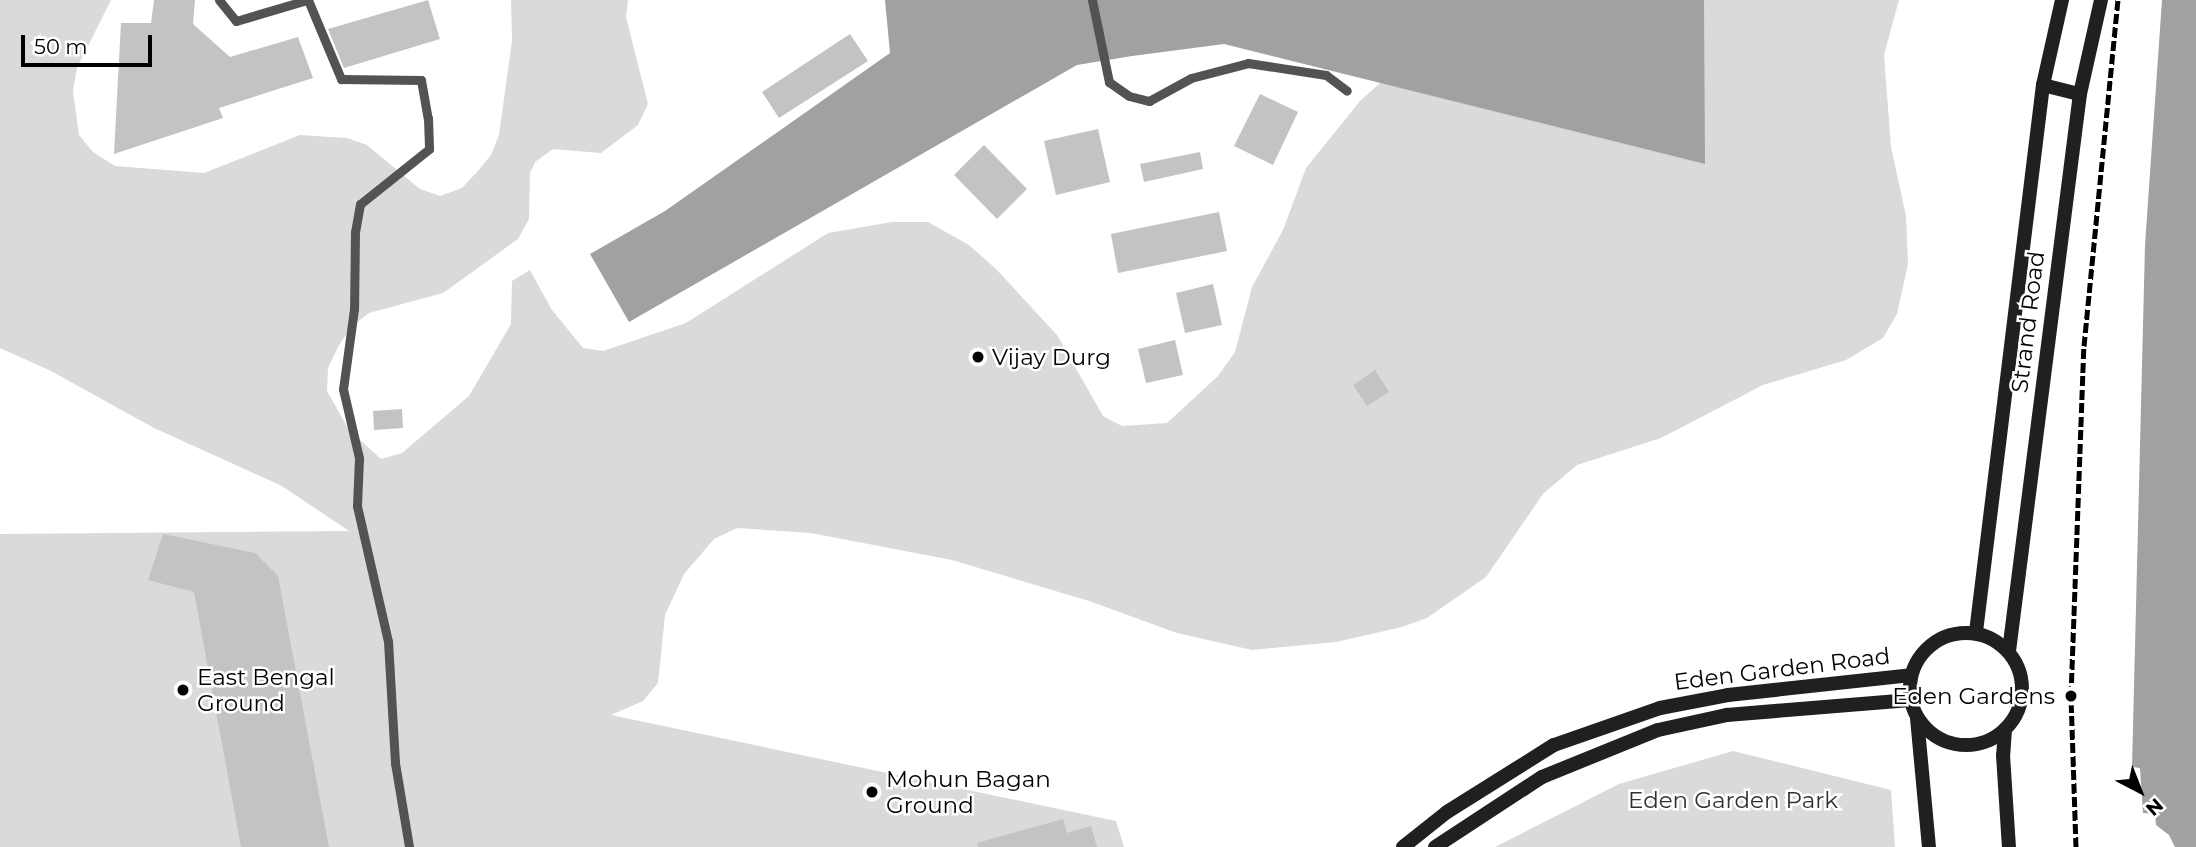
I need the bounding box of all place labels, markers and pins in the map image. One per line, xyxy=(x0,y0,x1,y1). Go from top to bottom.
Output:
place label: Vijay Durg xyxy=(992,343,1111,371)
marker: Vijay Durg xyxy=(970,349,986,365)
place label: East Bengal Ground xyxy=(197,663,335,717)
marker: East Bengal Ground xyxy=(175,682,191,698)
place label: Eden Gardens xyxy=(1892,682,2055,710)
marker: Eden Gardens xyxy=(2061,686,2081,706)
place label: Mohun Bagan Ground xyxy=(886,765,1051,819)
marker: Mohun Bagan Ground xyxy=(864,784,880,800)

